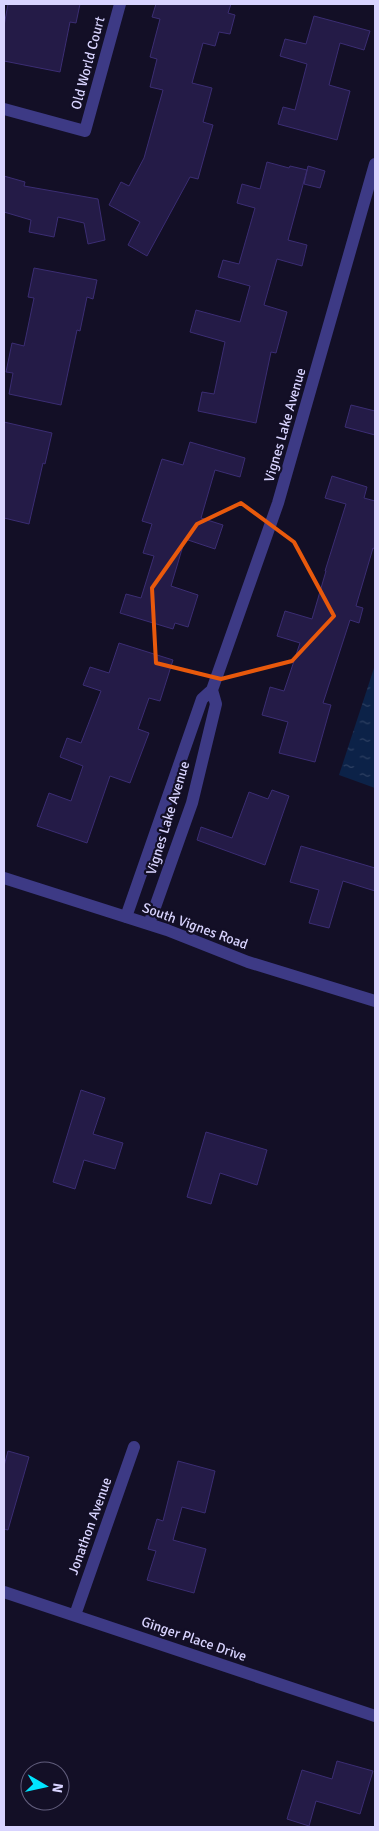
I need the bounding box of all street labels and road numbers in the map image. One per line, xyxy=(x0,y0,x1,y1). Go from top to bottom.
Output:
street label: Old World Court xyxy=(67,15,109,111)
street label: Vignes Lake Avenue xyxy=(261,366,309,484)
street label: Vignes Lake Avenue xyxy=(143,759,193,877)
street label: South Vignes Road xyxy=(140,899,250,953)
street label: Jonathon Avenue xyxy=(64,1475,116,1577)
street label: Ginger Place Drive xyxy=(139,1613,249,1665)

